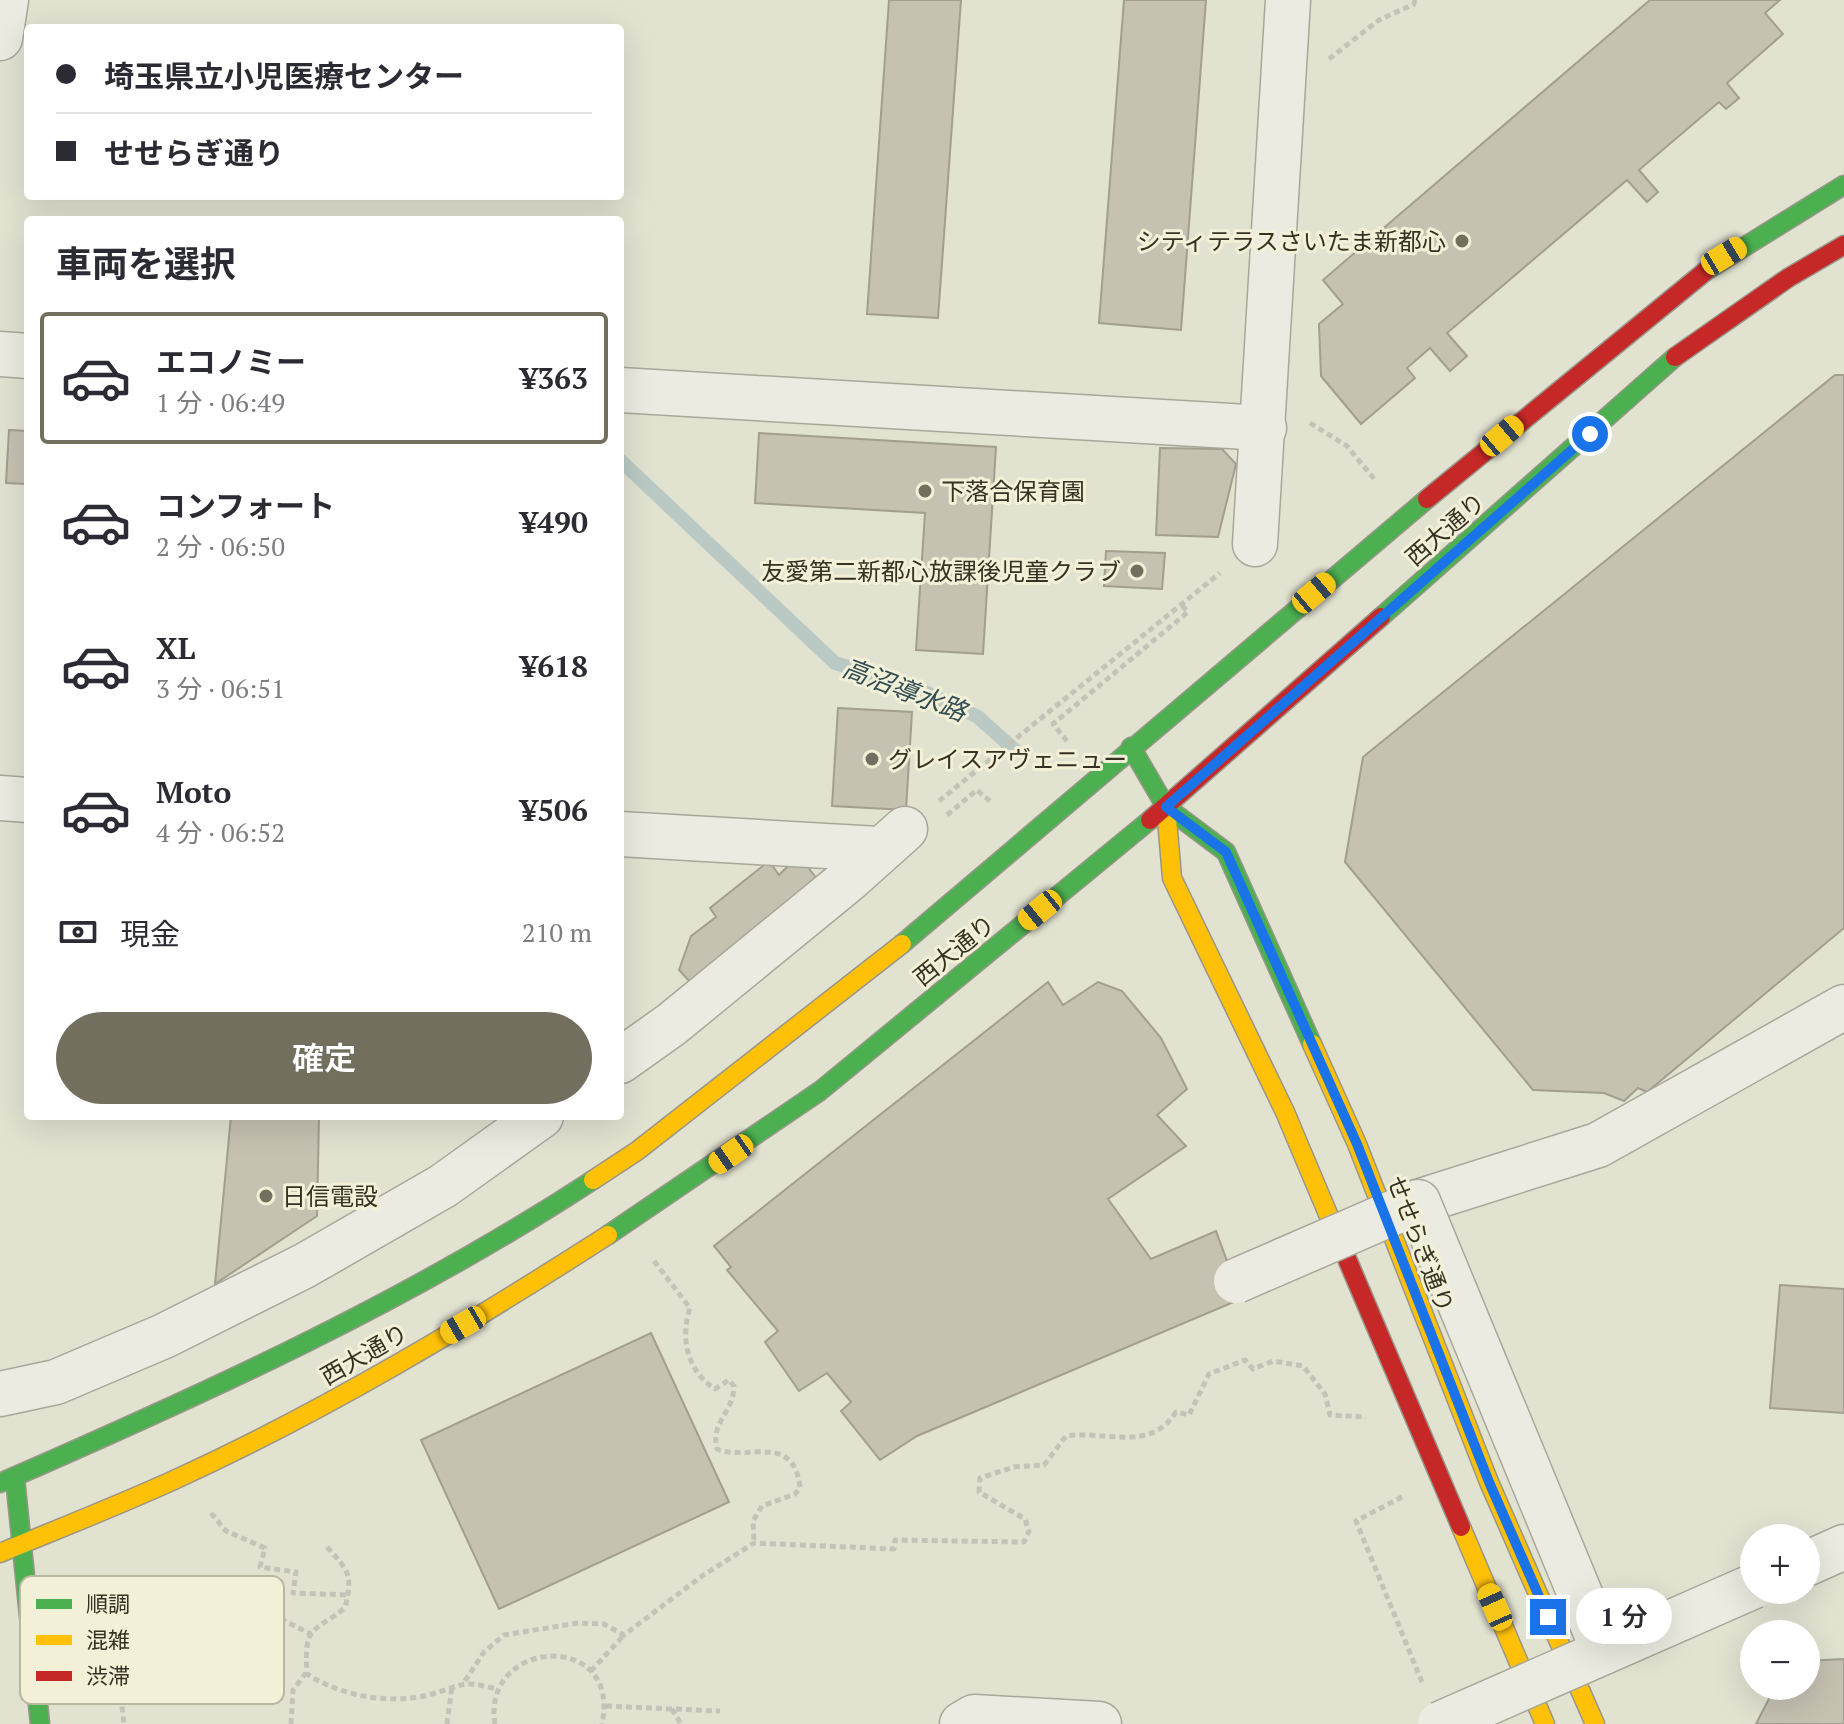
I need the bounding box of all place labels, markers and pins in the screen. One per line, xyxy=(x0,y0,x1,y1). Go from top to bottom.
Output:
place label: シティテラスさいたま新都心 xyxy=(1137,225,1446,257)
marker: シティテラスさいたま新都心 xyxy=(1453,232,1471,250)
place label: 下落合保育園 xyxy=(941,475,1085,507)
marker: 下落合保育園 xyxy=(916,482,934,500)
place label: 友愛第二新都心放課後児童クラブ xyxy=(761,555,1121,587)
marker: 友愛第二新都心放課後児童クラブ xyxy=(1128,562,1146,580)
place label: グレイスアヴェニュー xyxy=(888,743,1127,775)
marker: グレイスアヴェニュー xyxy=(863,750,881,768)
place label: 日信電設 xyxy=(282,1180,378,1212)
marker: 日信電設 xyxy=(257,1187,275,1205)

